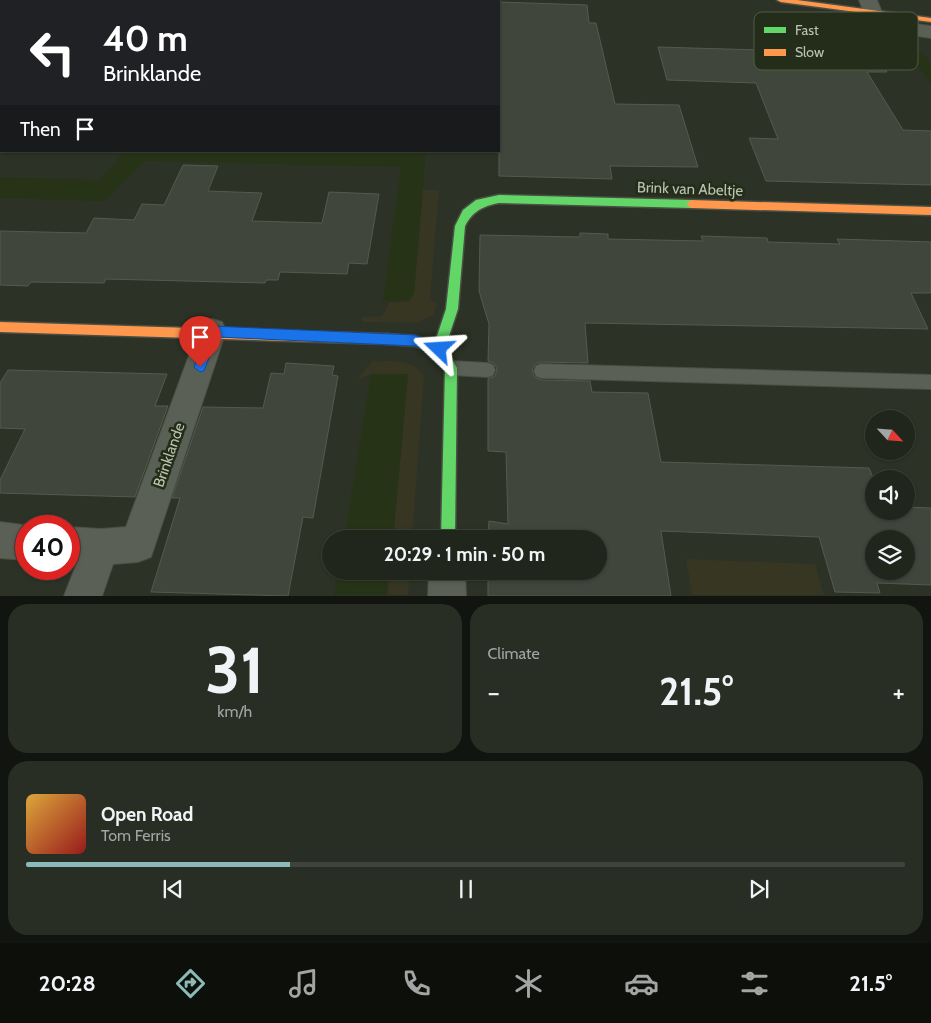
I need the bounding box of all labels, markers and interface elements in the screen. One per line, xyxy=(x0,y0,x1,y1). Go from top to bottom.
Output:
legend xyxy=(754,12,918,70)
text: 40 m xyxy=(103,17,188,60)
icon: left xyxy=(20,20,85,85)
text: Fast xyxy=(795,21,819,39)
text: Slow xyxy=(795,43,824,61)
text: Brinklande xyxy=(103,60,201,87)
icon: arrive xyxy=(71,115,99,143)
text: Then xyxy=(20,118,61,141)
street label: Brink van Abeltje xyxy=(637,178,744,200)
pin xyxy=(179,316,221,367)
position arrow xyxy=(412,322,464,374)
icon: arrive xyxy=(186,323,214,351)
north arrow xyxy=(865,410,915,460)
map controls xyxy=(865,410,915,580)
street label: Brinklande xyxy=(150,420,189,490)
button: sound xyxy=(865,470,915,520)
speed limit sign: 40 xyxy=(15,515,80,580)
button: layers xyxy=(865,530,915,580)
text: 20:29 · 1 min · 50 m xyxy=(384,543,545,566)
text: 31 xyxy=(205,630,264,709)
text: Climate xyxy=(488,644,540,663)
text: 21.5° xyxy=(659,668,733,715)
text: − xyxy=(488,675,500,709)
text: + xyxy=(893,675,905,709)
text: km/h xyxy=(217,702,252,721)
text: Open Road xyxy=(101,803,193,826)
text: Tom Ferris xyxy=(101,826,171,845)
icon: previous xyxy=(159,875,187,903)
icon: pause xyxy=(452,875,480,903)
icon: next xyxy=(745,875,773,903)
icon: directions xyxy=(173,966,208,1001)
icon: music xyxy=(286,966,321,1001)
icon: phone xyxy=(399,966,434,1001)
icon: climate xyxy=(511,966,546,1001)
icon: car xyxy=(624,966,659,1001)
icon: filters xyxy=(737,966,772,1001)
text: 20:28 xyxy=(39,970,96,997)
text: 21.5° xyxy=(849,970,892,997)

